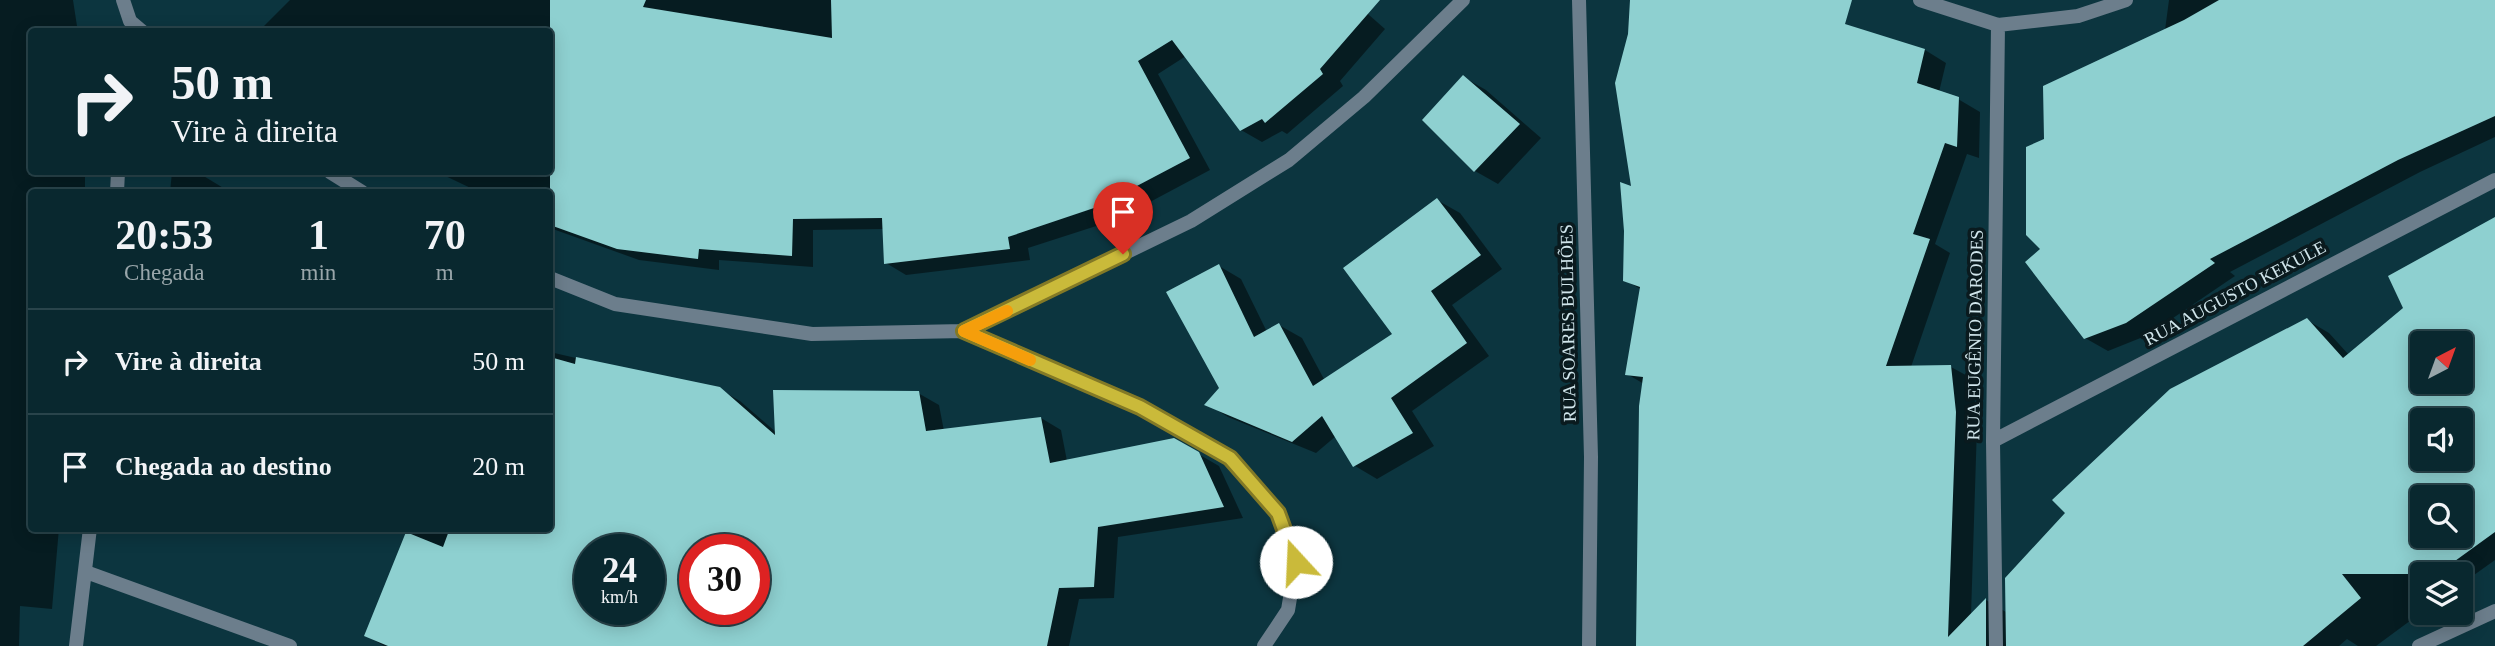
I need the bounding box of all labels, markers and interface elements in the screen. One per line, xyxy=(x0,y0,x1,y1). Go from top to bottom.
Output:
text: 50 m xyxy=(171,55,273,110)
icon: right xyxy=(56,56,147,147)
text: Vire à direita xyxy=(171,113,338,149)
pin xyxy=(1093,182,1153,254)
icon: arrive xyxy=(1104,193,1142,231)
text: 20:53 xyxy=(115,212,213,258)
text: 1 xyxy=(308,212,329,258)
text: 70 xyxy=(424,212,466,258)
street label: RUA SOARES BULHÕES xyxy=(1555,224,1580,422)
street label: RUA EUGÊNIO DARODES xyxy=(1962,229,1987,441)
street label: RUA AUGUSTO KEKULE xyxy=(2141,237,2329,349)
text: Chegada xyxy=(124,260,205,285)
text: min xyxy=(301,260,336,285)
text: m xyxy=(436,260,454,285)
north arrow xyxy=(2410,331,2473,394)
map controls xyxy=(2410,331,2473,625)
icon: right xyxy=(56,343,94,381)
text: Vire à direita xyxy=(115,347,262,376)
text: 50 m xyxy=(472,347,525,376)
button: sound xyxy=(2410,408,2473,471)
icon: arrive xyxy=(56,448,94,486)
text: Chegada ao destino xyxy=(115,452,332,481)
text: 20 m xyxy=(472,452,525,481)
button: search xyxy=(2410,485,2473,548)
position arrow xyxy=(1259,525,1333,599)
speed limit sign: 30 xyxy=(679,534,770,625)
text: 24 xyxy=(602,551,637,590)
button: layers xyxy=(2410,562,2473,625)
text: km/h xyxy=(601,587,638,607)

